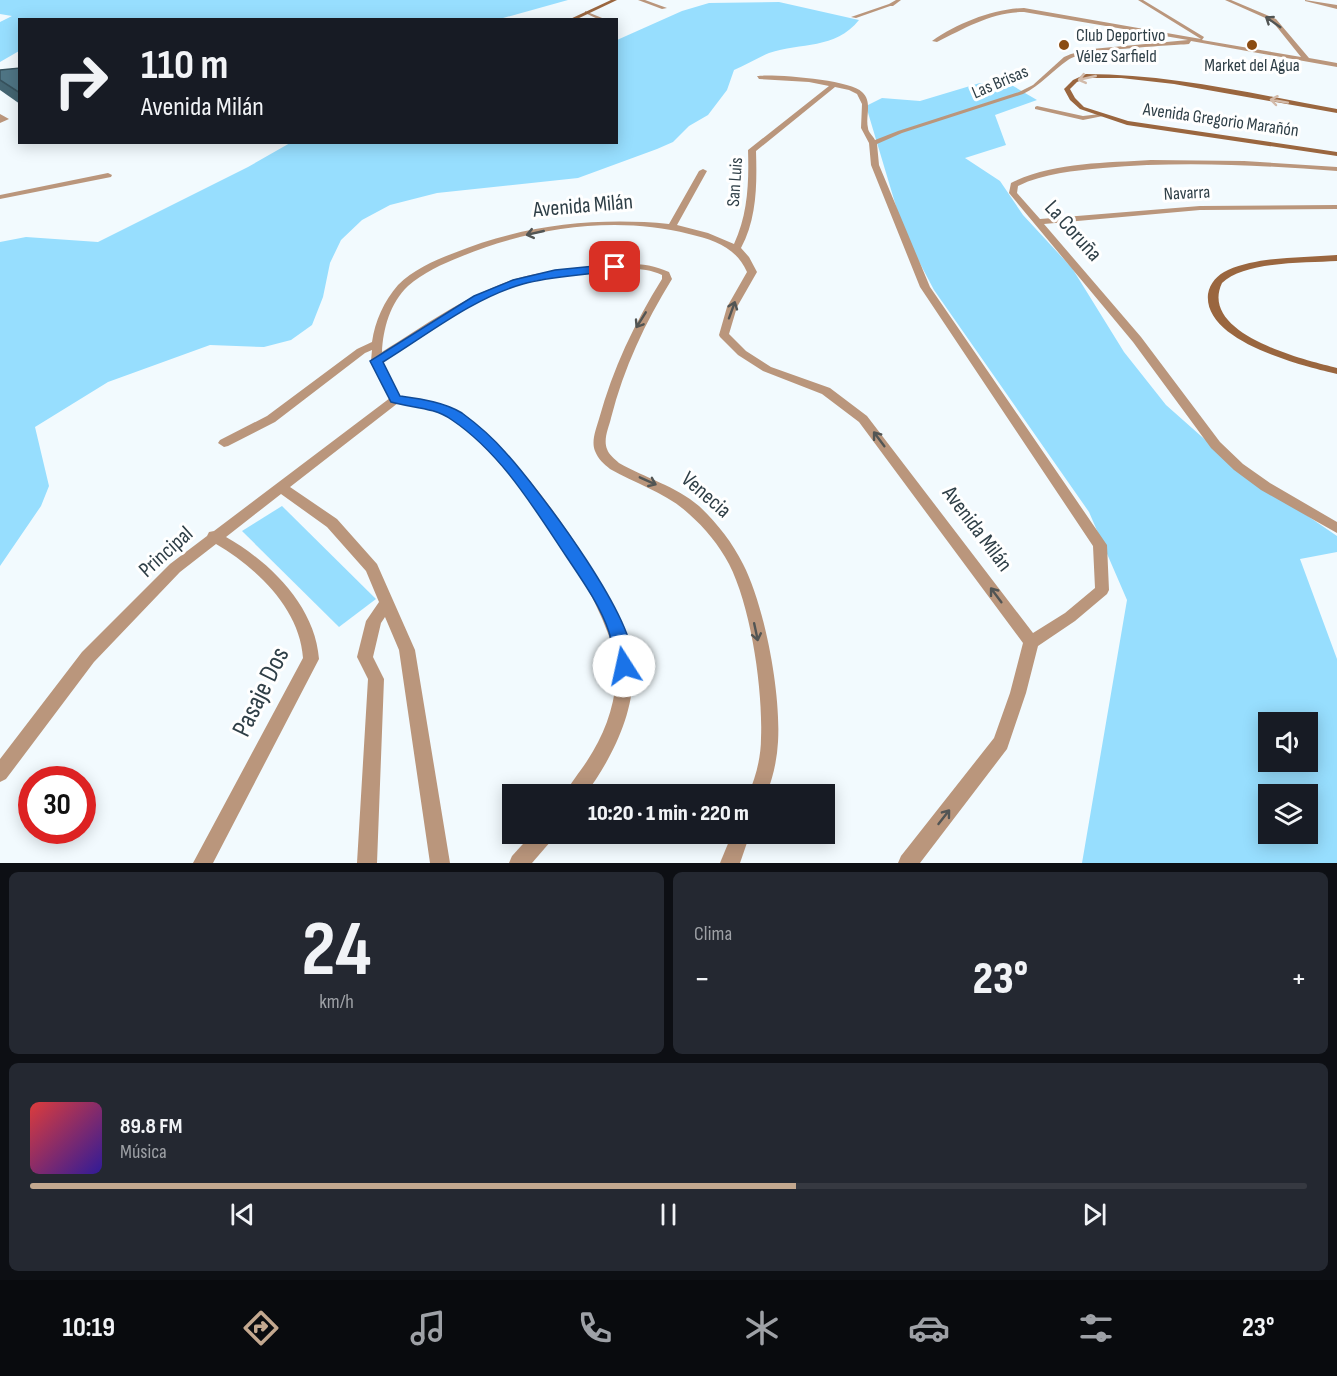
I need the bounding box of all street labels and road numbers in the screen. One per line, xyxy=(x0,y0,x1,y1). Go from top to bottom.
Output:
street label: Las Brisas xyxy=(969,61,1031,103)
street label: Avenida Gregorio Marañón xyxy=(1141,99,1300,141)
street label: San Luis xyxy=(723,157,747,207)
street label: Navarra xyxy=(1163,181,1211,205)
street label: Avenida Milán xyxy=(531,188,634,224)
street label: La Coruña xyxy=(1039,195,1107,267)
street label: Venecia xyxy=(675,466,737,524)
street label: Avenida Milán xyxy=(935,480,1018,577)
street label: Principal xyxy=(133,521,199,583)
street label: Pasaje Dos xyxy=(226,642,296,742)

